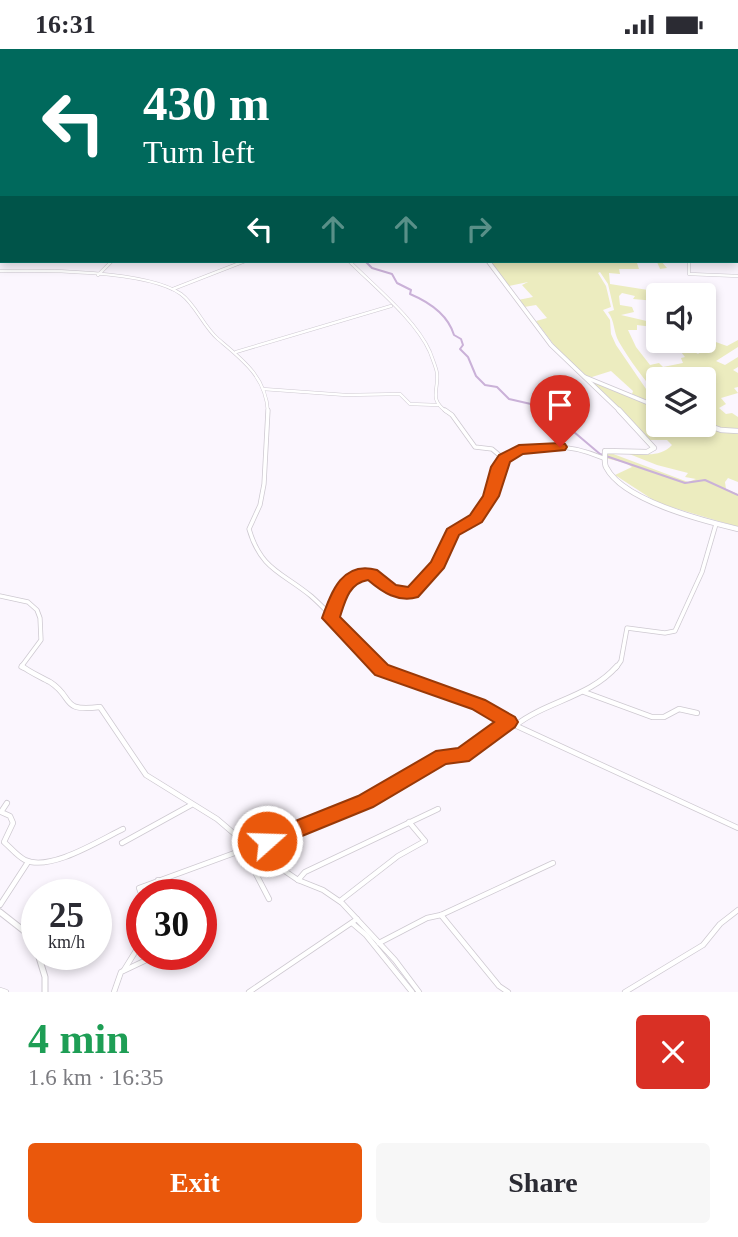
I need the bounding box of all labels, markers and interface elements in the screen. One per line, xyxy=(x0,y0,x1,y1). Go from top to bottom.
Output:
text: 16:31 xyxy=(35,10,96,39)
text: 430 m xyxy=(143,76,270,131)
icon: left xyxy=(28,77,119,168)
text: Turn left xyxy=(143,134,255,170)
icon: left xyxy=(241,210,279,248)
icon: ahead xyxy=(314,210,352,248)
icon: ahead xyxy=(387,210,425,248)
icon: right xyxy=(460,210,498,248)
map controls xyxy=(646,283,716,437)
button: sound xyxy=(646,283,716,353)
button: layers xyxy=(646,367,716,437)
pin xyxy=(530,375,590,447)
icon: arrive xyxy=(541,386,579,424)
position arrow xyxy=(230,804,304,878)
speed limit sign: 30 xyxy=(126,879,217,970)
text: 25 xyxy=(49,896,84,935)
text: km/h xyxy=(48,932,85,952)
button: close xyxy=(636,1015,710,1089)
text: 4 min xyxy=(28,1016,130,1062)
text: 1.6 km · 16:35 xyxy=(28,1065,163,1090)
button: Exit xyxy=(28,1143,362,1223)
button: Share xyxy=(376,1143,710,1223)

